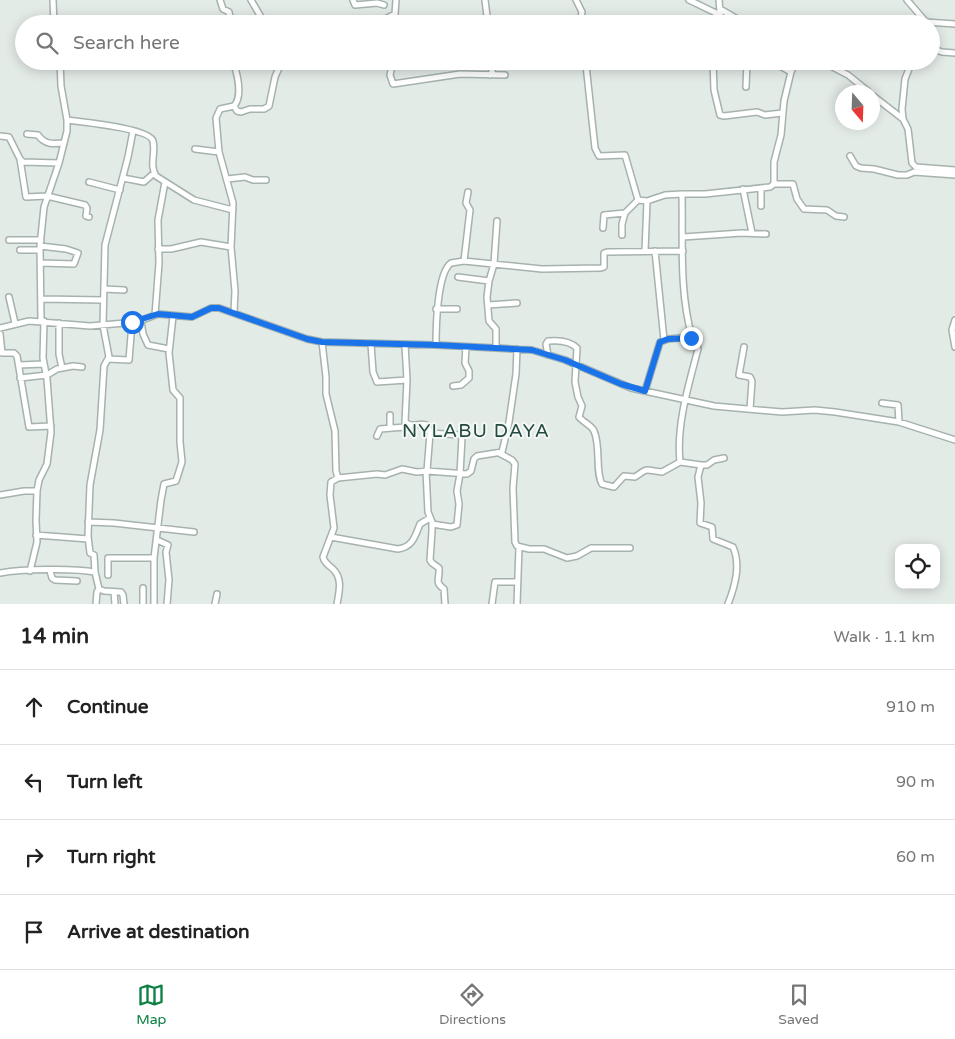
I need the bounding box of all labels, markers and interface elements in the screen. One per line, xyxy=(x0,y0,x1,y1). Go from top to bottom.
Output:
search box xyxy=(15,15,940,70)
icon: search xyxy=(33,29,61,57)
text: Search here xyxy=(73,32,180,54)
north arrow xyxy=(835,85,880,130)
route start xyxy=(121,311,144,334)
route end xyxy=(680,327,703,350)
district label: NYLABU DAYA xyxy=(402,420,550,442)
map controls xyxy=(895,544,940,589)
button: locate xyxy=(895,544,940,589)
text: 14 min xyxy=(20,624,89,649)
text: Walk · 1.1 km xyxy=(833,627,935,647)
icon: ahead xyxy=(20,693,48,721)
text: Continue xyxy=(67,696,149,718)
text: 910 m xyxy=(886,697,935,717)
icon: left xyxy=(20,768,48,796)
text: Turn left xyxy=(67,771,143,793)
text: 90 m xyxy=(896,772,935,792)
icon: right xyxy=(20,843,48,871)
text: Turn right xyxy=(67,846,155,868)
text: 60 m xyxy=(896,847,935,867)
icon: arrive xyxy=(20,918,48,946)
text: Arrive at destination xyxy=(67,921,250,943)
tab: Map xyxy=(136,981,166,1028)
tab: Directions xyxy=(439,981,506,1028)
tab: Saved xyxy=(778,981,819,1028)

